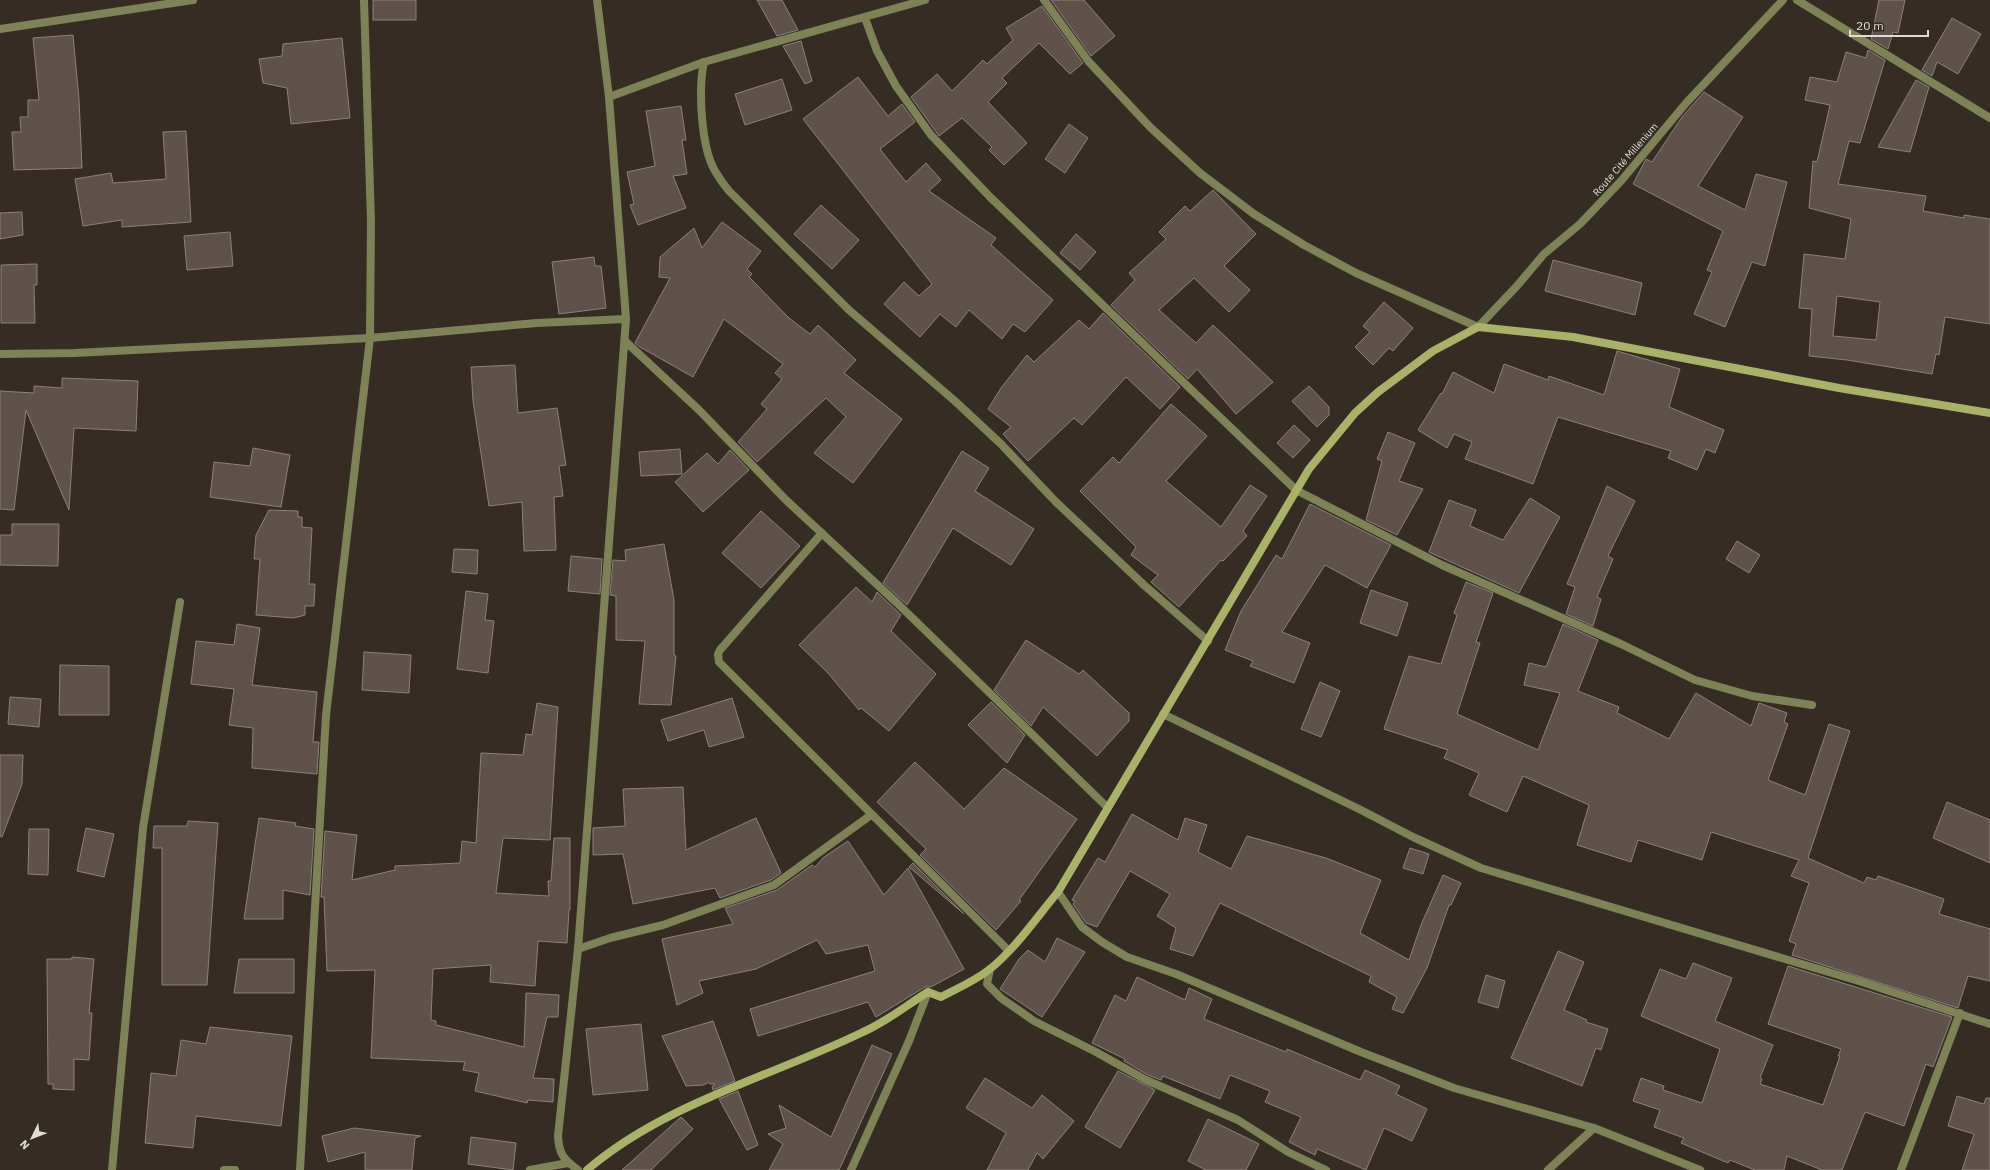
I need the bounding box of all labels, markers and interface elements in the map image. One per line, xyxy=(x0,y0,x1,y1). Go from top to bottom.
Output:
scale bar xyxy=(1850,12,1928,38)
text: 20 m xyxy=(1856,18,1884,33)
street label: Route Cité Millenium xyxy=(1590,120,1661,199)
north arrow xyxy=(12,1118,52,1158)
text: N xyxy=(17,1137,33,1153)

